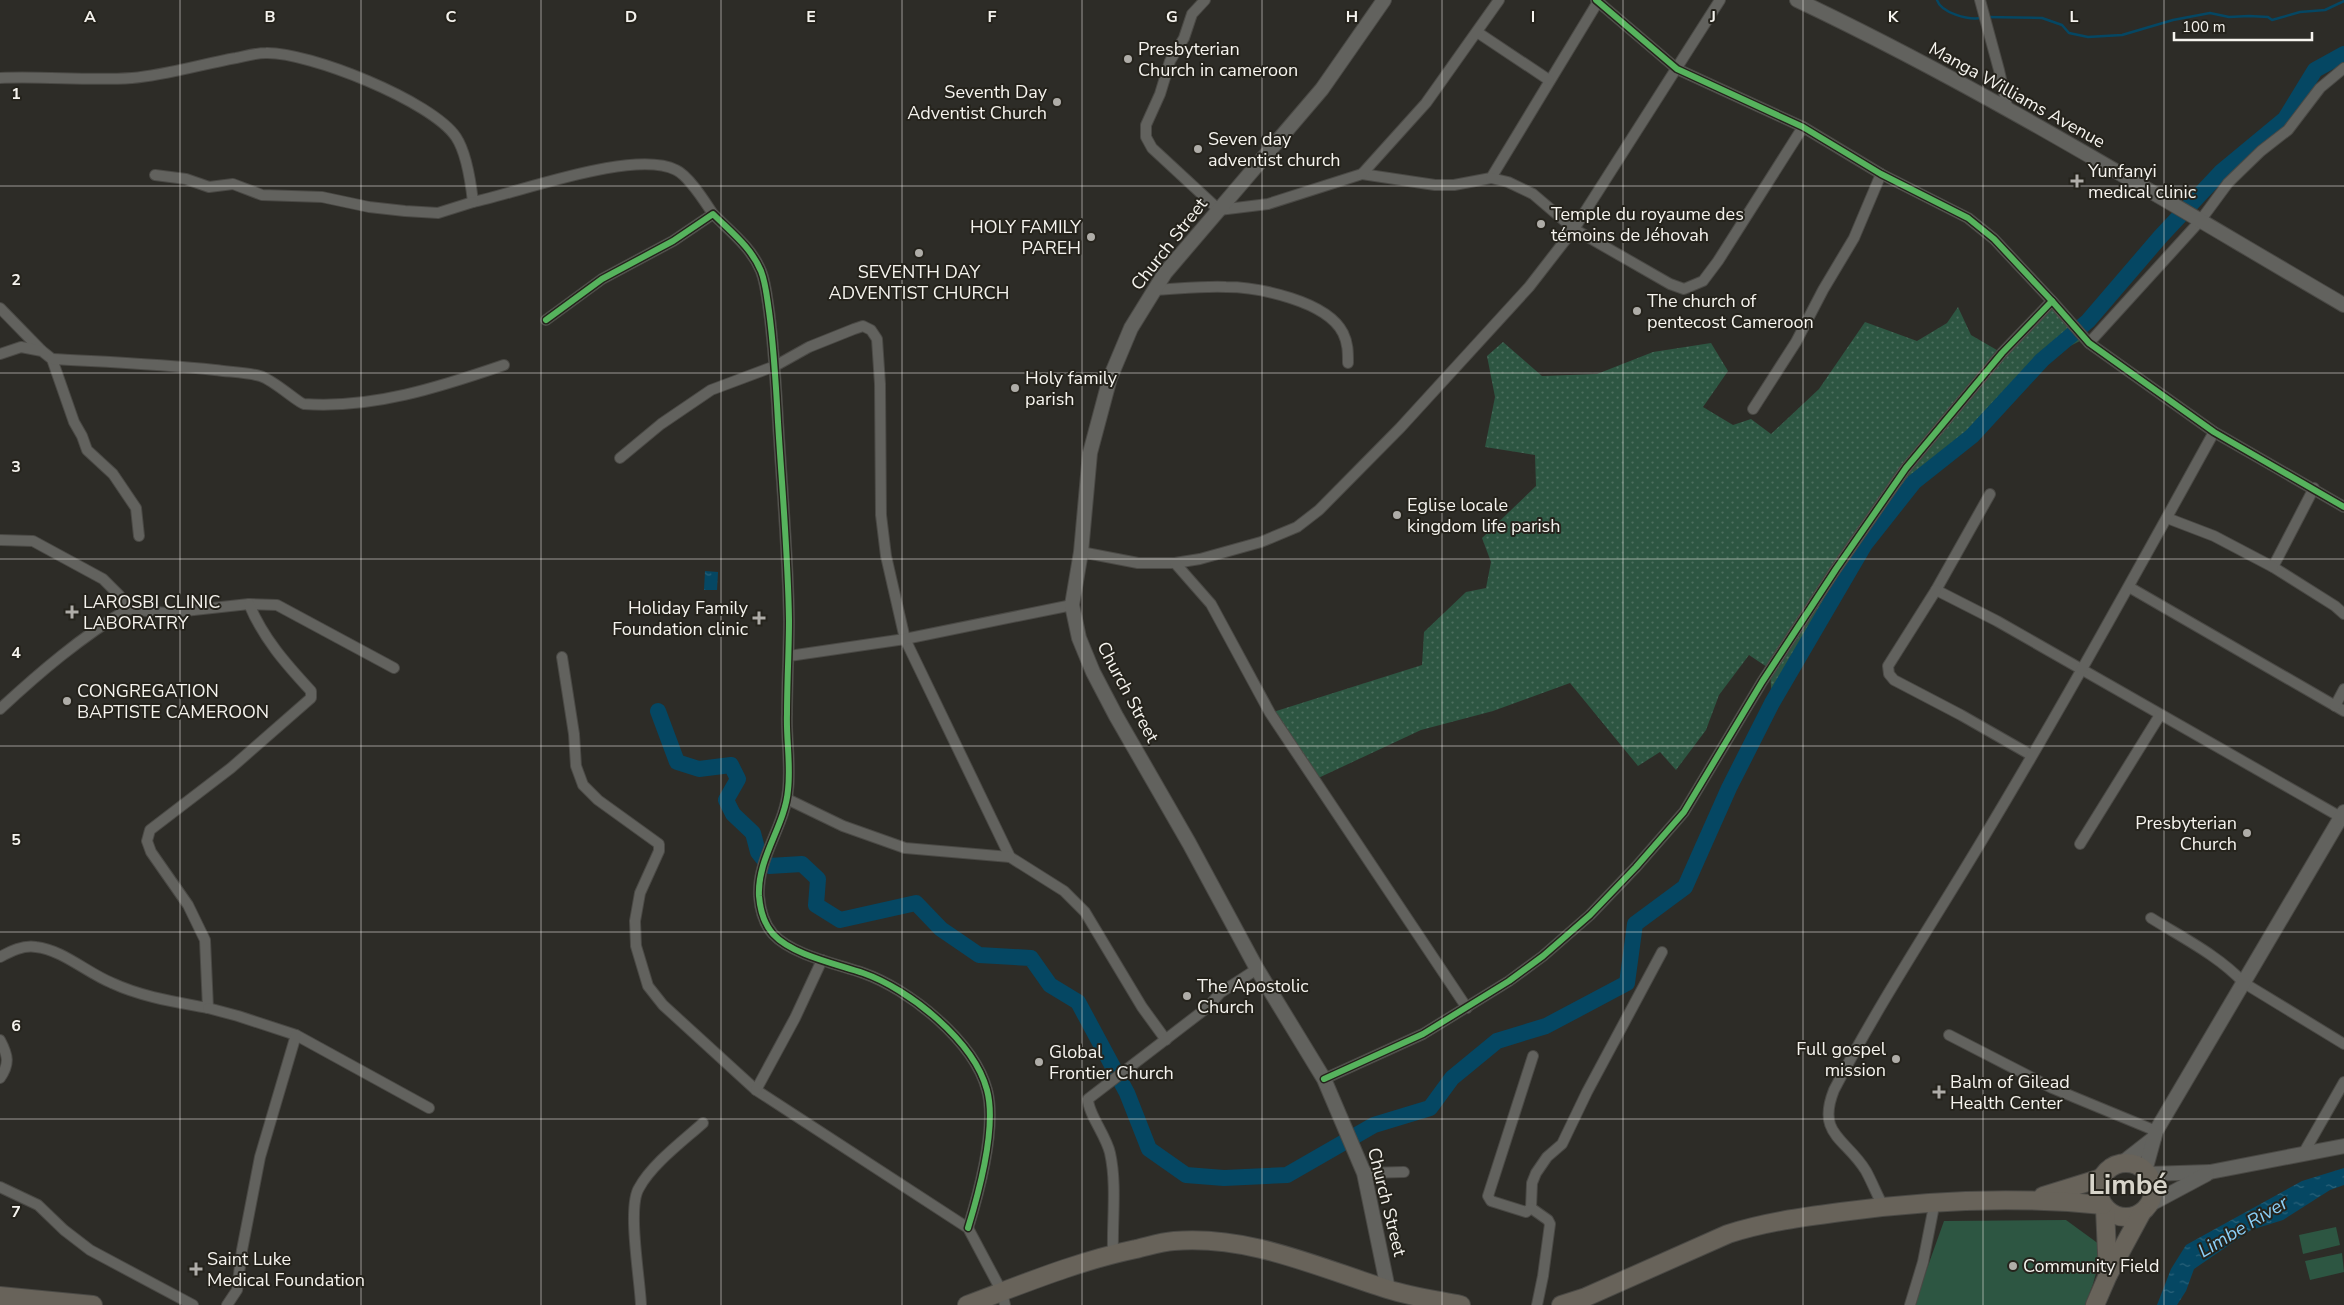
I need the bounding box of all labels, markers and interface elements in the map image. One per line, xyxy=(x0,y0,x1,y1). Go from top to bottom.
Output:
text: A xyxy=(84,6,96,28)
text: B xyxy=(264,6,276,28)
text: C xyxy=(446,6,457,28)
text: D xyxy=(625,6,637,28)
text: E xyxy=(806,6,816,28)
text: F xyxy=(988,6,997,28)
text: G xyxy=(1166,6,1178,28)
text: H xyxy=(1346,6,1358,28)
text: I xyxy=(1531,6,1535,28)
text: J xyxy=(1709,6,1716,28)
text: K xyxy=(1888,6,1900,28)
text: L xyxy=(2070,6,2079,28)
scale bar xyxy=(2174,10,2312,42)
text: 100 m xyxy=(2182,17,2226,37)
street label: Manga Williams Avenue xyxy=(1925,36,2109,154)
place label: Presbyterian Church in cameroon xyxy=(1138,37,1298,82)
marker: Presbyterian Church in cameroon xyxy=(1122,53,1134,65)
place label: Seventh Day Adventist Church xyxy=(907,80,1048,125)
text: 1 xyxy=(11,83,21,105)
marker: Seventh Day Adventist Church xyxy=(1051,96,1063,108)
place label: Seven day adventist church xyxy=(1208,127,1340,172)
marker: Seven day adventist church xyxy=(1192,143,1204,155)
place label: Yunfanyi medical clinic xyxy=(2087,159,2196,204)
marker: Yunfanyi medical clinic xyxy=(2070,174,2084,188)
street label: Church Street xyxy=(1125,192,1213,295)
place label: Temple du royaume des témoins de Jéhovah xyxy=(1551,202,1744,247)
place label: HOLY FAMILY PAREH xyxy=(970,215,1081,260)
marker: Temple du royaume des témoins de Jéhovah xyxy=(1535,218,1547,230)
marker: HOLY FAMILY PAREH xyxy=(1085,231,1097,243)
marker: SEVENTH DAY ADVENTIST CHURCH xyxy=(913,247,925,259)
place label: SEVENTH DAY ADVENTIST CHURCH xyxy=(829,260,1009,305)
text: 2 xyxy=(11,269,21,291)
place label: The church of pentecost Cameroon xyxy=(1647,289,1814,334)
marker: The church of pentecost Cameroon xyxy=(1631,305,1643,317)
place label: Holy family parish xyxy=(1025,366,1118,411)
marker: Holy family parish xyxy=(1009,382,1021,394)
text: 3 xyxy=(11,456,21,478)
place label: Eglise locale kingdom life parish xyxy=(1407,493,1560,538)
marker: Eglise locale kingdom life parish xyxy=(1391,509,1403,521)
place label: LAROSBI CLINIC LABORATRY xyxy=(83,590,220,635)
place label: Holiday Family Foundation clinic xyxy=(612,596,749,641)
marker: LAROSBI CLINIC LABORATRY xyxy=(65,605,79,619)
marker: Holiday Family Foundation clinic xyxy=(752,611,766,625)
street label: Church Street xyxy=(1091,637,1165,747)
text: 4 xyxy=(11,642,21,664)
place label: CONGREGATION BAPTISTE CAMEROON xyxy=(77,679,269,724)
marker: CONGREGATION BAPTISTE CAMEROON xyxy=(61,695,73,707)
place label: Presbyterian Church xyxy=(2135,811,2237,856)
marker: Presbyterian Church xyxy=(2241,827,2253,839)
text: 5 xyxy=(11,829,21,851)
place label: The Apostolic Church xyxy=(1197,974,1309,1019)
marker: The Apostolic Church xyxy=(1181,990,1193,1002)
text: 6 xyxy=(11,1015,21,1037)
place label: Full gospel mission xyxy=(1796,1037,1887,1082)
place label: Global Frontier Church xyxy=(1049,1040,1174,1085)
marker: Full gospel mission xyxy=(1890,1053,1902,1065)
marker: Global Frontier Church xyxy=(1033,1056,1045,1068)
place label: Balm of Gilead Health Center xyxy=(1950,1070,2070,1115)
marker: Balm of Gilead Health Center xyxy=(1932,1085,1946,1099)
street label: Church Street xyxy=(1362,1145,1412,1259)
district label: Limbé xyxy=(2088,1166,2168,1204)
water label: Limbe River xyxy=(2193,1189,2294,1264)
text: 7 xyxy=(11,1201,21,1223)
place label: Saint Luke Medical Foundation xyxy=(207,1247,365,1292)
place label: Community Field xyxy=(2023,1254,2159,1278)
marker: Community Field xyxy=(2007,1260,2019,1272)
marker: Saint Luke Medical Foundation xyxy=(189,1262,203,1276)

